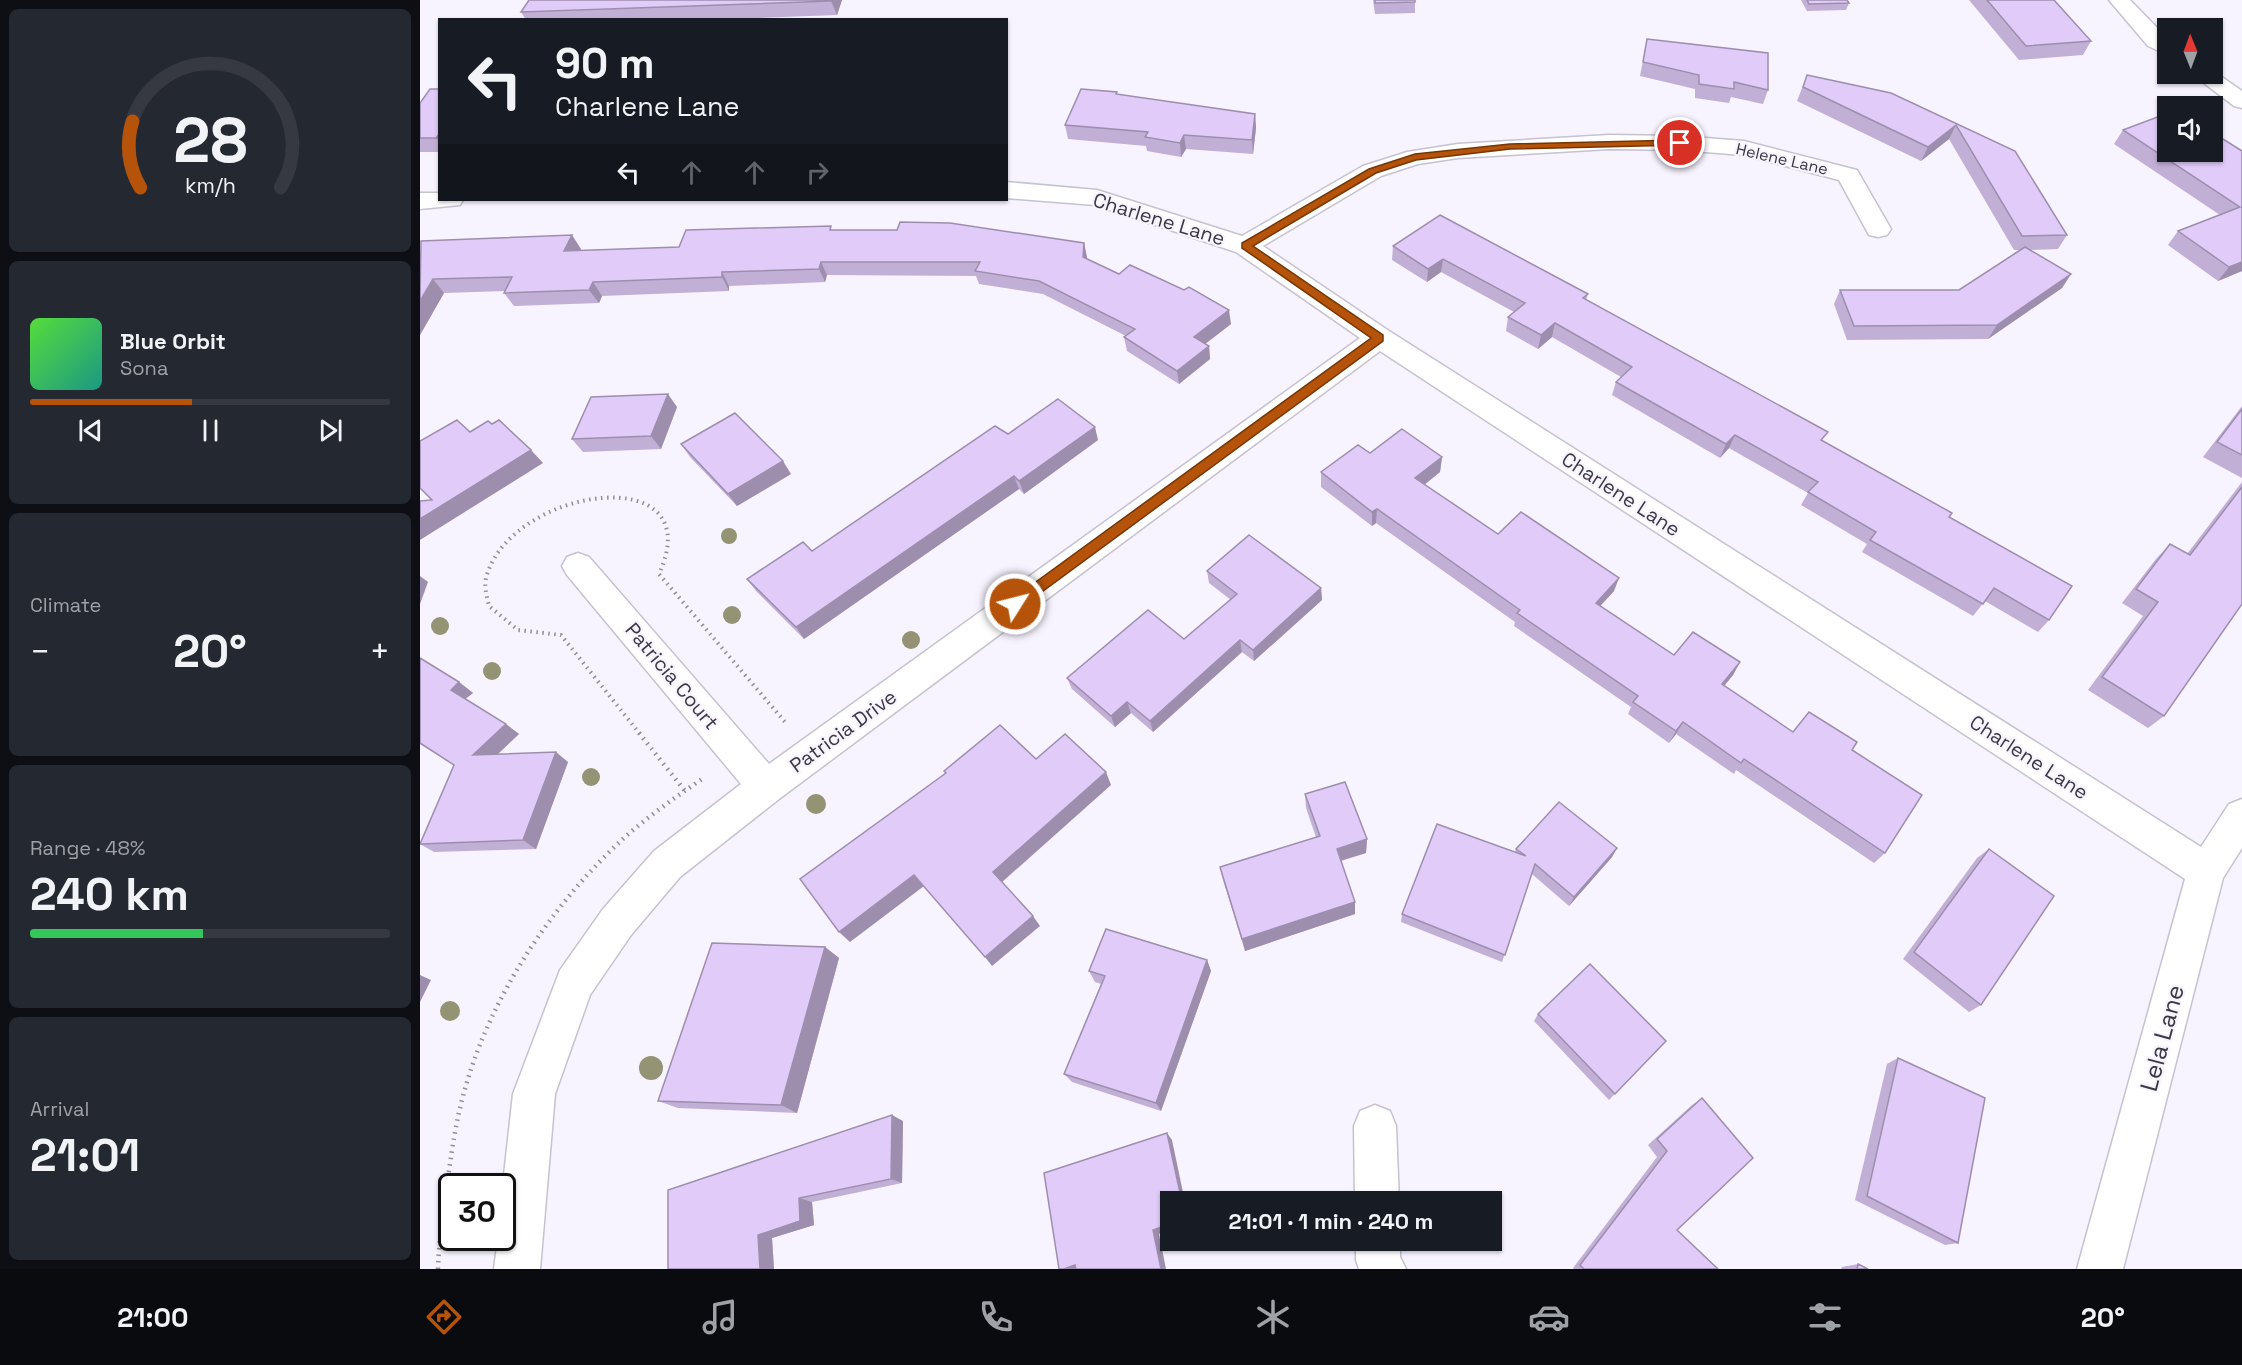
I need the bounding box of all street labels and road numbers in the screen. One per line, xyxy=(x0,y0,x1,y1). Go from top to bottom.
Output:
street label: Helene Lane xyxy=(1734,138,1830,180)
street label: Charlene Lane xyxy=(1090,187,1228,251)
street label: Charlene Lane xyxy=(1557,446,1685,542)
street label: Patricia Court xyxy=(620,617,724,735)
street label: Patricia Drive xyxy=(785,684,901,778)
street label: Charlene Lane xyxy=(1965,709,2093,805)
street label: Lela Lane xyxy=(2133,981,2191,1095)

